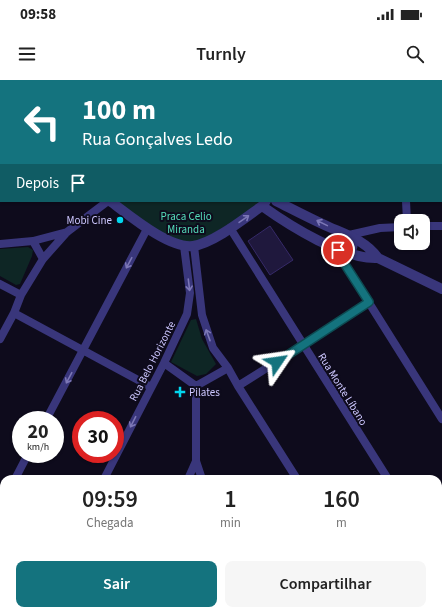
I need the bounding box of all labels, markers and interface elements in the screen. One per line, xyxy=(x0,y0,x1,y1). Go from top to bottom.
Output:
text: 09:58 xyxy=(20,4,56,25)
text: Turnly xyxy=(196,42,246,67)
icon: menu xyxy=(16,43,38,65)
icon: search xyxy=(404,43,426,65)
text: 100 m xyxy=(82,90,156,130)
icon: left xyxy=(16,96,68,148)
text: Rua Gonçalves Ledo xyxy=(82,127,233,152)
icon: arrive xyxy=(67,172,89,194)
text: Depois xyxy=(16,173,59,194)
park label: Praca Celio Miranda xyxy=(160,209,212,237)
place label: Mobi Cine xyxy=(67,213,113,228)
map controls xyxy=(394,214,430,250)
button: sound xyxy=(394,214,430,250)
marker: Mobi Cine xyxy=(115,215,125,225)
one-way arrow xyxy=(238,215,249,223)
one-way arrow xyxy=(316,219,328,227)
pin xyxy=(321,233,355,267)
icon: arrive xyxy=(327,239,349,261)
one-way arrow xyxy=(125,257,133,269)
one-way arrow xyxy=(185,278,193,291)
street label: Rua Belo Horizonte xyxy=(126,318,179,404)
one-way arrow xyxy=(204,329,212,341)
position arrow xyxy=(256,341,298,383)
street label: Rua Monte Líbano xyxy=(314,350,371,428)
one-way arrow xyxy=(64,372,72,384)
place label: Pilates xyxy=(189,385,220,400)
marker: Pilates xyxy=(174,386,186,398)
speed limit sign: 30 xyxy=(72,411,124,463)
one-way arrow xyxy=(129,416,137,428)
text: 20 xyxy=(27,418,49,446)
text: km/h xyxy=(27,440,49,454)
text: 09:59 xyxy=(82,482,138,517)
text: 1 xyxy=(224,482,237,517)
text: 160 xyxy=(323,482,360,517)
text: Chegada xyxy=(86,514,134,532)
text: min xyxy=(220,514,241,532)
text: m xyxy=(336,514,347,532)
button: Sair xyxy=(16,561,217,607)
button: Compartilhar xyxy=(225,561,426,607)

